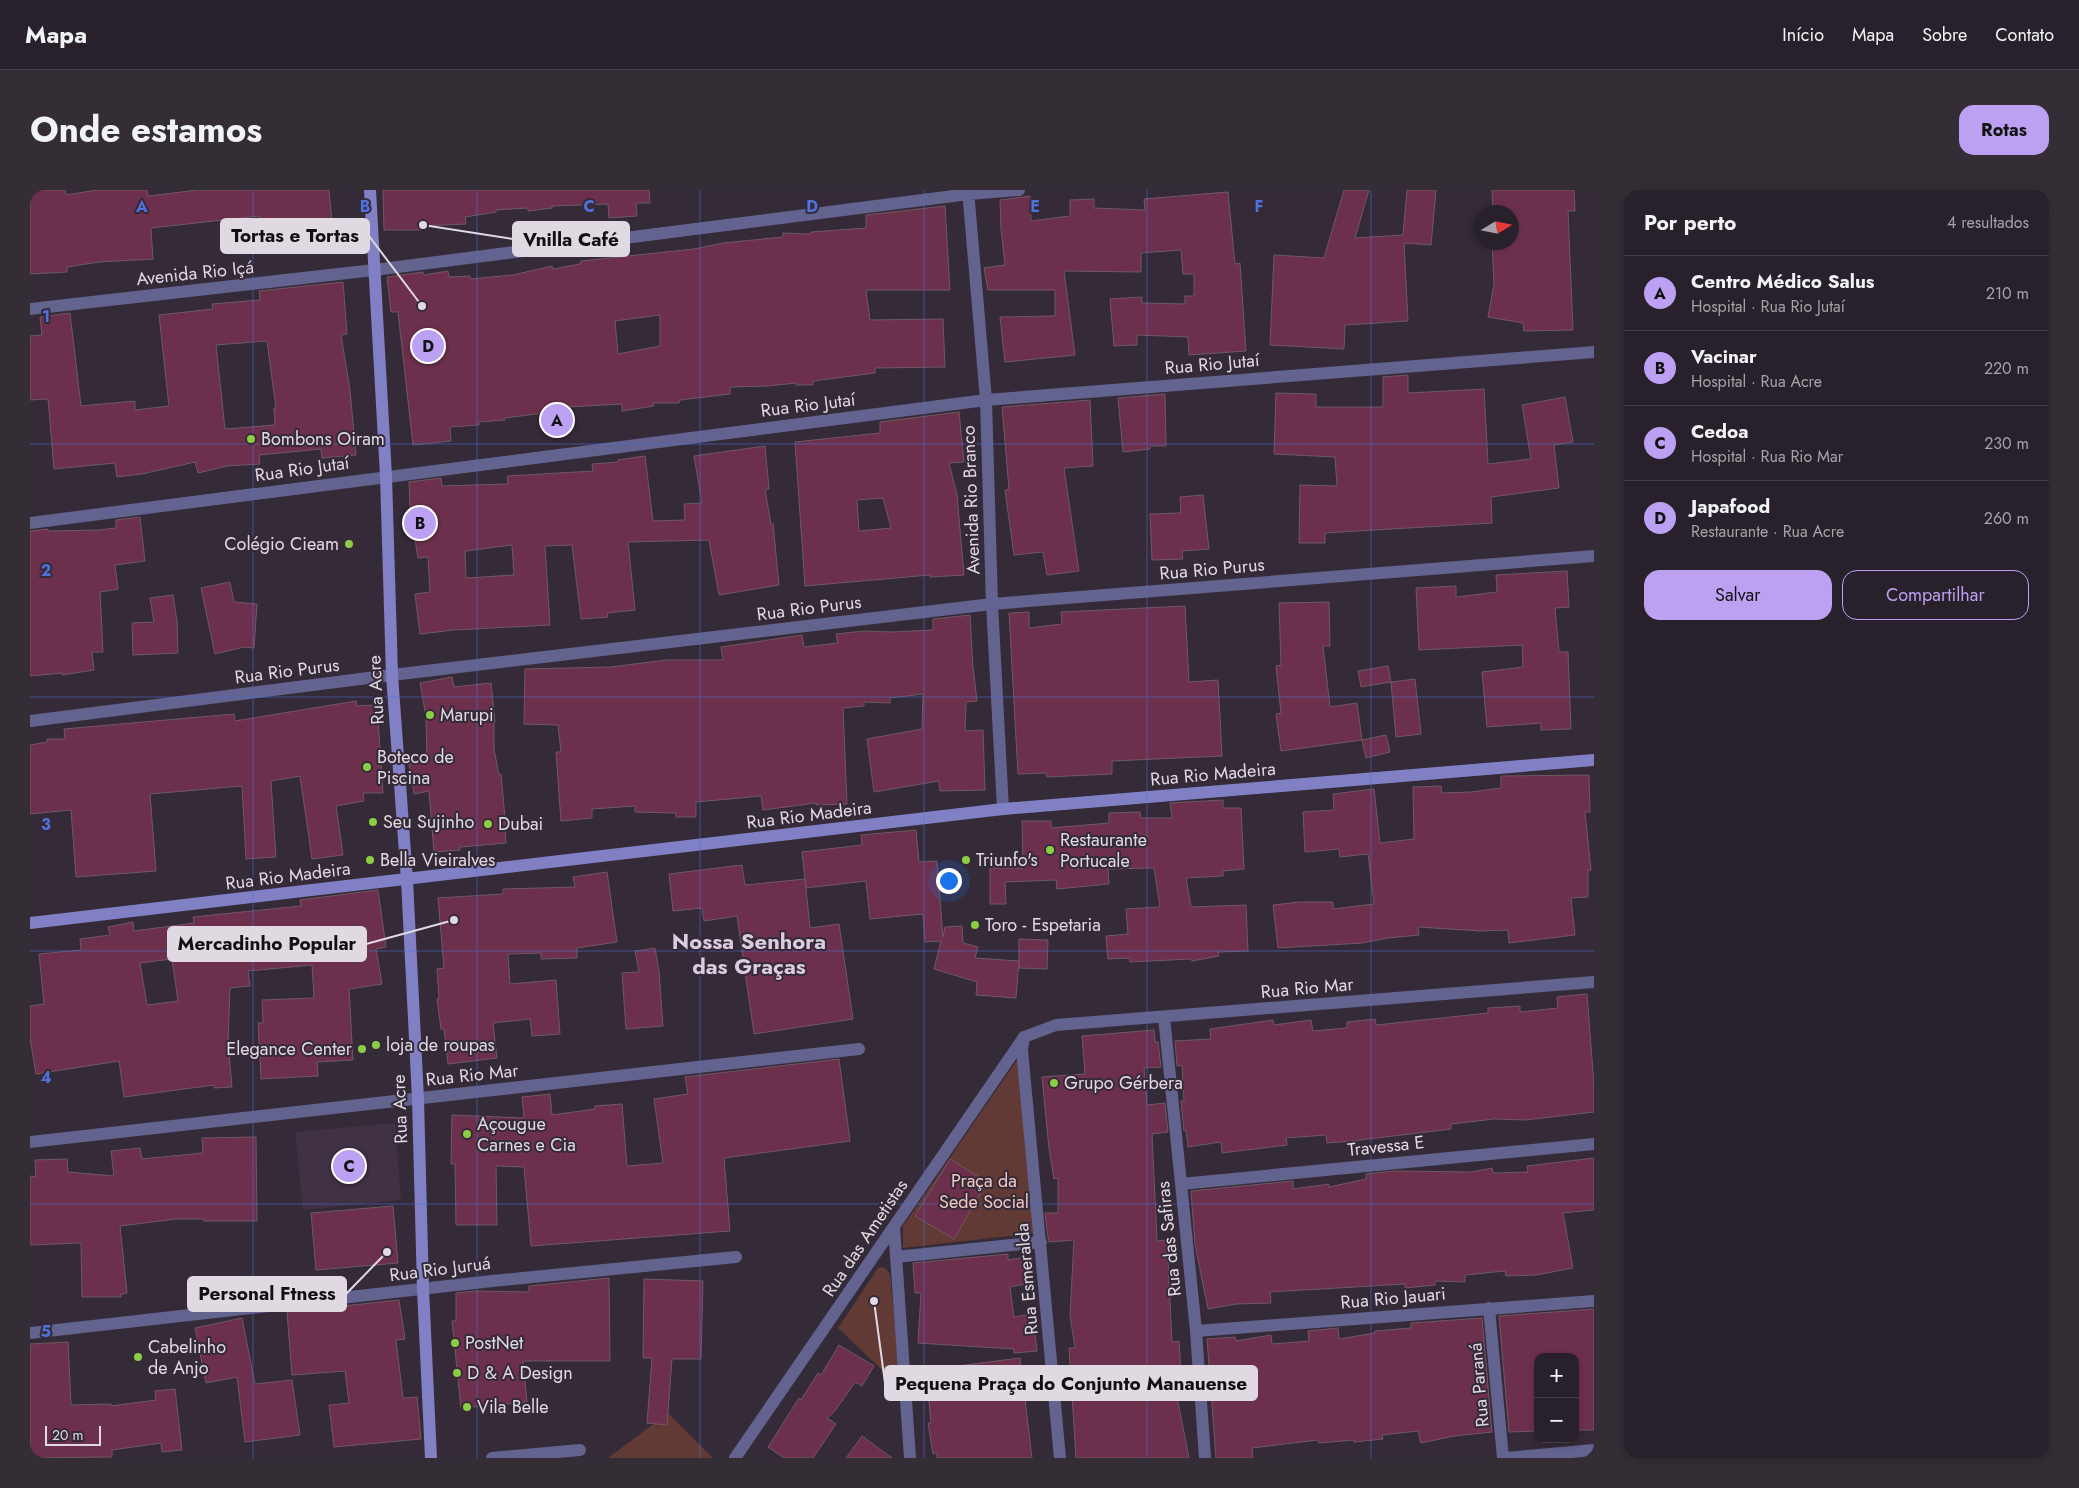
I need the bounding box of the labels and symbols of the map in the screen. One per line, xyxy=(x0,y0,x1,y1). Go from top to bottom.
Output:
text: A xyxy=(135,195,148,218)
text: B xyxy=(360,195,370,218)
text: C xyxy=(583,195,595,218)
text: D xyxy=(806,195,818,218)
text: E xyxy=(1030,195,1040,218)
text: F xyxy=(1255,195,1263,218)
north arrow xyxy=(1474,205,1519,250)
callout: Tortas e Tortas xyxy=(221,219,369,253)
text: Tortas e Tortas xyxy=(231,222,359,249)
callout: Vnilla Café xyxy=(513,222,629,256)
text: Vnilla Café xyxy=(522,226,619,253)
street label: Avenida Rio Içá xyxy=(135,254,255,292)
text: 1 xyxy=(42,305,50,328)
pin: D xyxy=(412,327,444,365)
street label: Rua Rio Jutaí xyxy=(1164,347,1262,381)
street label: Rua Rio Jutaí xyxy=(759,386,858,424)
pin: A xyxy=(541,401,573,439)
street label: Avenida Rio Branco xyxy=(955,425,987,575)
place label: Bombons Oiram xyxy=(261,426,385,452)
marker: Bombons Oiram xyxy=(245,433,257,445)
street label: Rua Rio Jutaí xyxy=(253,449,352,488)
pin: B xyxy=(404,504,436,542)
place label: Colégio Cieam xyxy=(224,531,339,557)
marker: Colégio Cieam xyxy=(343,538,355,550)
street label: Rua Rio Purus xyxy=(1158,551,1266,587)
text: 2 xyxy=(41,559,51,582)
street label: Rua Rio Purus xyxy=(755,589,863,627)
street label: Rua Rio Purus xyxy=(233,652,341,690)
street label: Rua Acre xyxy=(361,655,391,725)
place label: Marupi xyxy=(440,702,494,728)
marker: Marupi xyxy=(424,709,436,721)
place label: Boteco de Piscina xyxy=(377,744,454,791)
street label: Rua Rio Madeira xyxy=(1149,756,1277,792)
marker: Boteco de Piscina xyxy=(361,761,373,773)
street label: Rua Rio Madeira xyxy=(745,794,873,836)
place label: Seu Sujinho xyxy=(383,809,474,835)
place label: Dubai xyxy=(498,811,543,837)
text: 3 xyxy=(41,813,51,836)
marker: Seu Sujinho xyxy=(367,816,379,828)
marker: Dubai xyxy=(482,818,494,830)
place label: Restaurante Portucale xyxy=(1060,827,1147,874)
marker: Restaurante Portucale xyxy=(1044,844,1056,856)
place label: Bella Vieiralves xyxy=(380,847,495,873)
place label: Triunfo's xyxy=(976,847,1038,873)
marker: Bella Vieiralves xyxy=(364,854,376,866)
marker: Triunfo's xyxy=(960,854,972,866)
street label: Rua Rio Madeira xyxy=(224,855,352,897)
your location xyxy=(936,868,962,894)
place label: Toro - Espetaria xyxy=(985,912,1101,938)
marker: Toro - Espetaria xyxy=(969,919,981,931)
district label: Nossa Senhora das Graças xyxy=(672,925,826,982)
callout: Mercadinho Popular xyxy=(168,927,366,961)
text: Mercadinho Popular xyxy=(178,930,357,957)
street label: Rua Rio Mar xyxy=(1260,971,1355,1005)
place label: loja de roupas xyxy=(386,1032,495,1058)
place label: Elegance Center xyxy=(226,1036,353,1062)
marker: loja de roupas xyxy=(370,1039,382,1051)
marker: Elegance Center xyxy=(356,1043,368,1055)
street label: Rua Rio Mar xyxy=(424,1057,520,1093)
text: 4 xyxy=(40,1066,52,1089)
place label: Grupo Gérbera xyxy=(1064,1070,1183,1096)
street label: Rua Acre xyxy=(386,1074,414,1144)
marker: Grupo Gérbera xyxy=(1048,1077,1060,1089)
place label: Açougue Carnes e Cia xyxy=(477,1111,576,1158)
marker: Açougue Carnes e Cia xyxy=(461,1128,473,1140)
street label: Travessa E xyxy=(1346,1129,1426,1163)
pin: C xyxy=(333,1147,365,1185)
park label: Praça da Sede Social xyxy=(939,1168,1029,1215)
street label: Rua das Ametistas xyxy=(816,1174,914,1302)
street label: Rua das Safiras xyxy=(1150,1180,1188,1298)
street label: Rua Esmeralda xyxy=(1009,1222,1045,1336)
street label: Rua Rio Juruá xyxy=(388,1250,492,1288)
callout: Personal Ftness xyxy=(188,1277,346,1311)
text: Personal Ftness xyxy=(198,1280,336,1307)
street label: Rua Rio Jauari xyxy=(1339,1280,1447,1316)
text: 5 xyxy=(41,1320,51,1343)
place label: PostNet xyxy=(465,1330,524,1356)
place label: Cabelinho de Anjo xyxy=(148,1334,226,1381)
marker: PostNet xyxy=(449,1337,461,1349)
street label: Rua Paraná xyxy=(1462,1342,1496,1428)
marker: Cabelinho de Anjo xyxy=(132,1351,144,1363)
place label: D & A Design xyxy=(467,1360,573,1386)
callout: Pequena Praça do Conjunto Manauense xyxy=(885,1366,1257,1400)
marker: D & A Design xyxy=(451,1367,463,1379)
text: Pequena Praça do Conjunto Manauense xyxy=(895,1370,1247,1397)
place label: Vila Belle xyxy=(477,1394,549,1420)
marker: Vila Belle xyxy=(461,1401,473,1413)
scale bar xyxy=(45,1423,101,1446)

